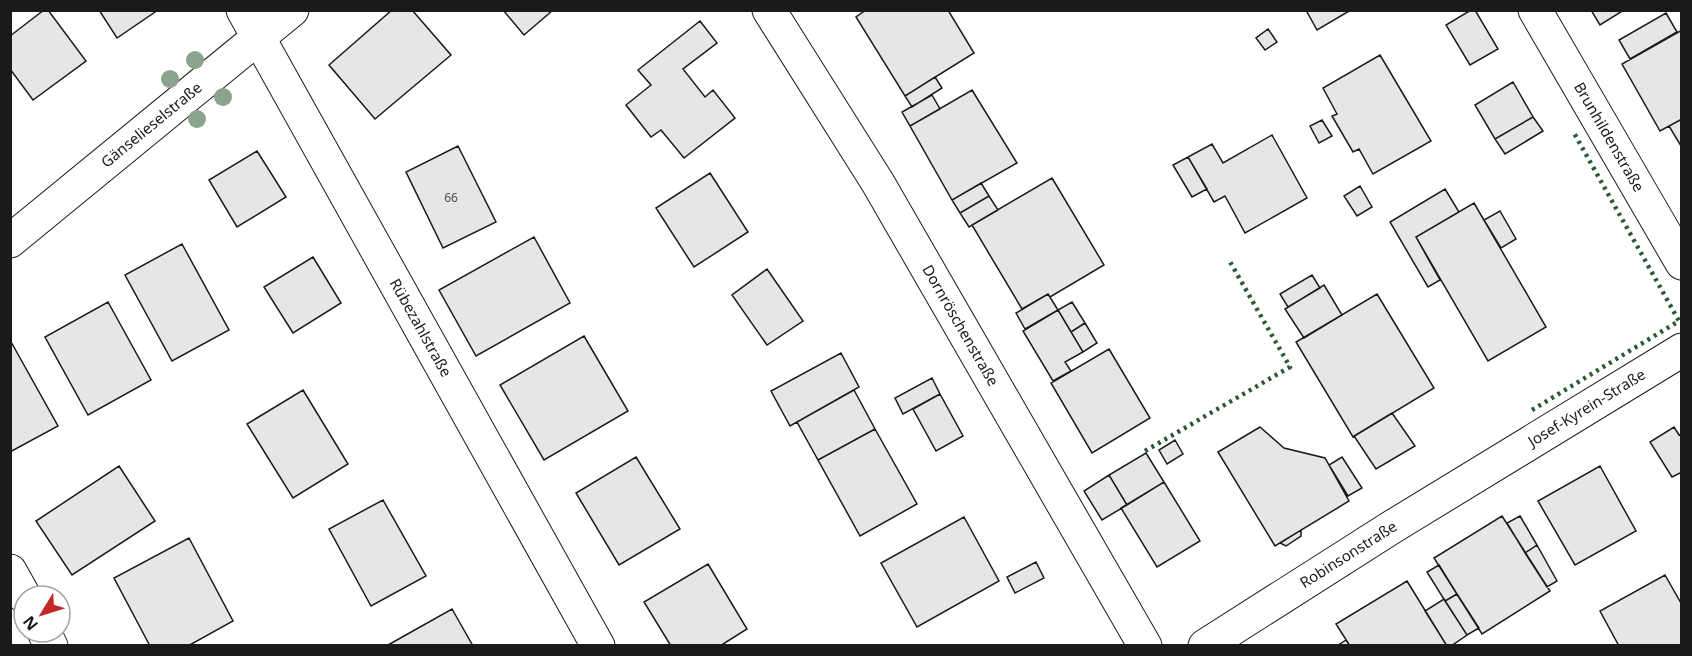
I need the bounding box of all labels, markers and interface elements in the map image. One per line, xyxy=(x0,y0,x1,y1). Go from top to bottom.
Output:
street label: Gänselieselstraße xyxy=(96,77,206,172)
street label: Brunhildenstraße xyxy=(1570,78,1649,195)
house number: 66 xyxy=(444,189,458,206)
street label: Dornröschenstraße xyxy=(918,261,1004,389)
street label: Rübezahlstraße xyxy=(386,275,457,380)
street label: Josef-Kyrein-Straße xyxy=(1522,364,1649,452)
street label: Robinsonstraße xyxy=(1296,516,1400,592)
north arrow xyxy=(12,584,72,644)
text: N xyxy=(18,611,43,635)

